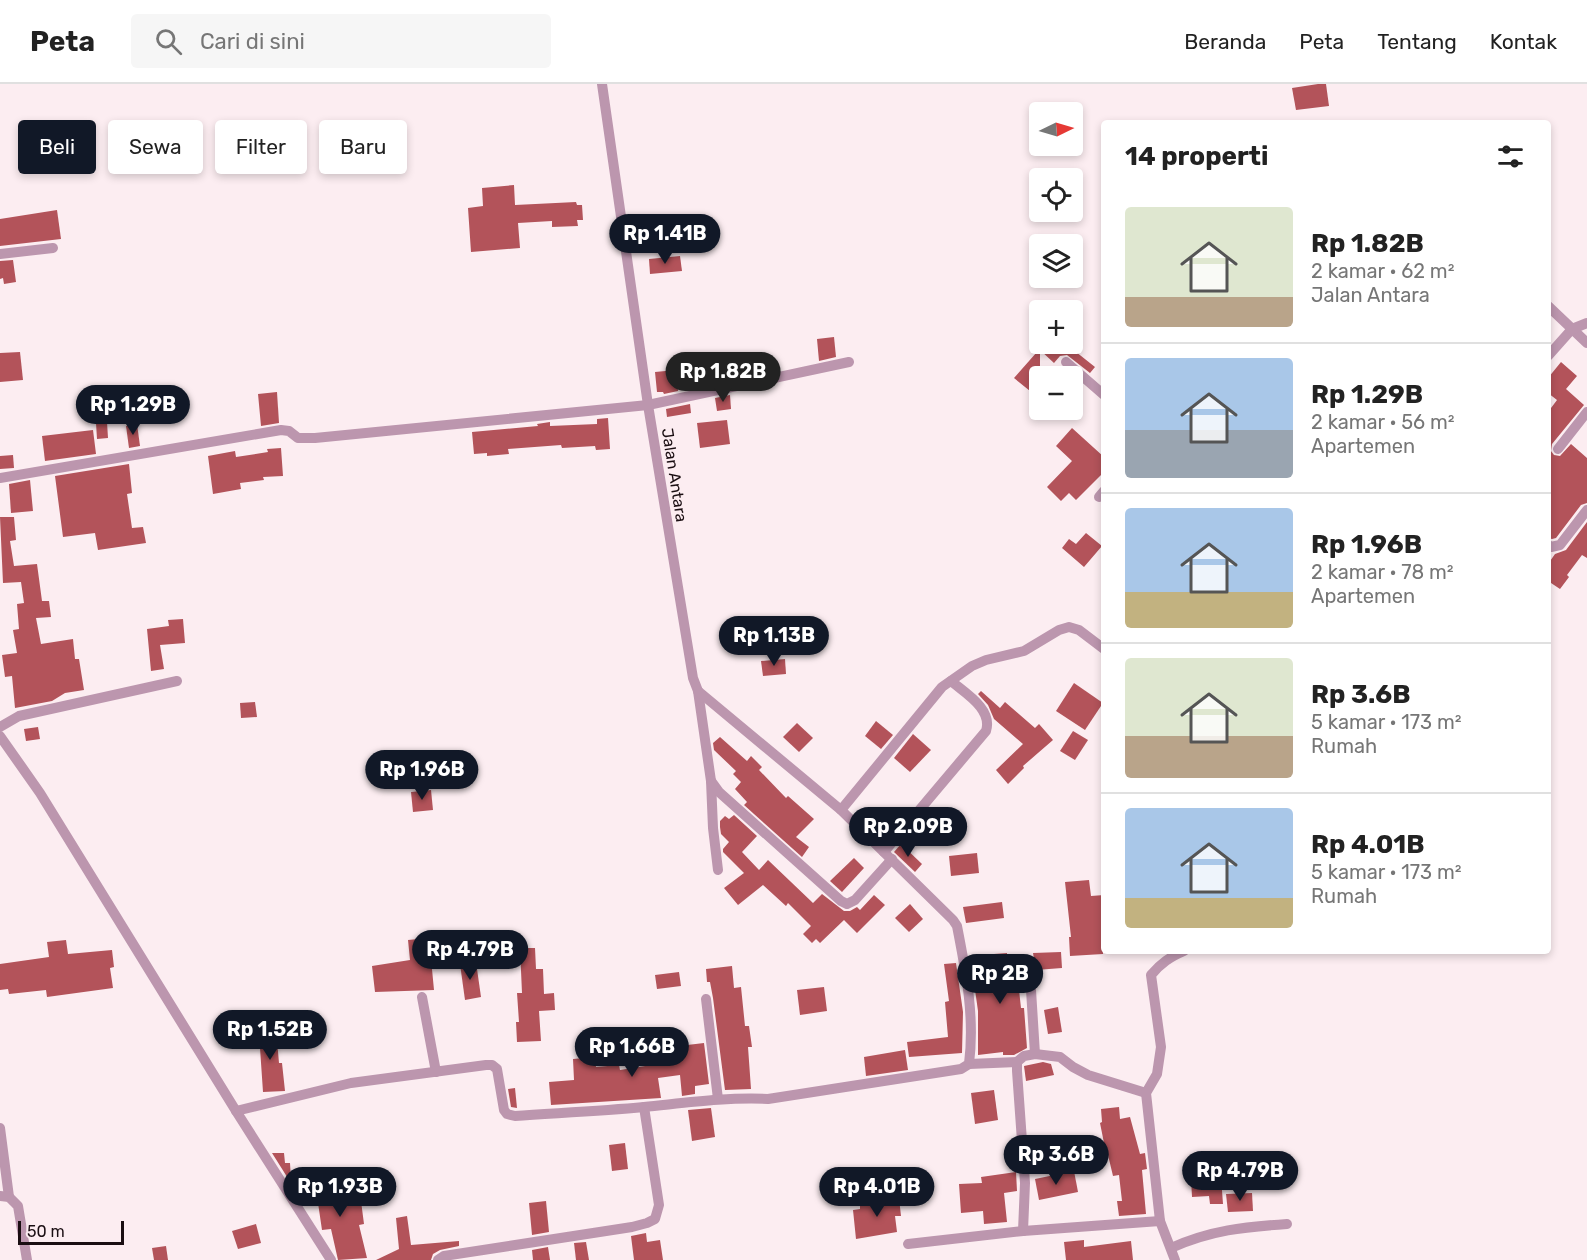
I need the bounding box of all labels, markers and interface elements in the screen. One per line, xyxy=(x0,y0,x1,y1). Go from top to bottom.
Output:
search box xyxy=(131,14,551,68)
text: Peta xyxy=(30,25,95,58)
icon: search xyxy=(152,25,185,58)
text: Cari di sini xyxy=(200,28,305,55)
text: Beranda xyxy=(1184,29,1266,54)
text: Peta xyxy=(1299,29,1344,54)
text: Tentang xyxy=(1377,29,1457,54)
text: Kontak xyxy=(1490,29,1557,54)
north arrow xyxy=(1029,102,1083,156)
map controls xyxy=(1029,102,1083,420)
chip: Beli xyxy=(18,120,96,174)
chip: Sewa xyxy=(108,120,203,174)
chip: Filter xyxy=(215,120,307,174)
chip: Baru xyxy=(319,120,407,174)
icon: filters xyxy=(1494,140,1527,173)
text: 14 properti xyxy=(1125,141,1268,172)
button: locate xyxy=(1029,168,1083,222)
pin: Rp 1.41B xyxy=(603,214,727,265)
text: Rp 1.41B xyxy=(623,221,707,245)
text: Rp 1.82B xyxy=(1311,228,1424,259)
icon: home xyxy=(1173,231,1245,303)
button: layers xyxy=(1029,234,1083,288)
text: 2 kamar · 62 m² xyxy=(1311,259,1454,283)
text: Jalan Antara xyxy=(1311,283,1430,307)
button: + xyxy=(1029,300,1083,354)
pin: Rp 1.82B xyxy=(661,352,785,403)
text: Rp 1.82B xyxy=(680,359,766,383)
button: − xyxy=(1029,366,1083,420)
text: Rp 1.29B xyxy=(1311,379,1423,410)
icon: home xyxy=(1173,382,1245,454)
pin: Rp 1.29B xyxy=(71,385,195,436)
text: Rp 1.29B xyxy=(90,392,176,416)
text: 2 kamar · 56 m² xyxy=(1311,410,1455,434)
street label: Jalan Antara xyxy=(658,427,691,523)
text: Apartemen xyxy=(1311,434,1415,458)
text: Rp 1.96B xyxy=(1311,529,1422,560)
icon: home xyxy=(1173,532,1245,604)
text: 2 kamar · 78 m² xyxy=(1311,560,1454,584)
text: Apartemen xyxy=(1311,584,1415,608)
pin: Rp 1.13B xyxy=(712,616,836,667)
text: Rp 1.13B xyxy=(733,623,815,647)
text: Rp 3.6B xyxy=(1311,679,1411,710)
icon: home xyxy=(1173,682,1245,754)
text: 5 kamar · 173 m² xyxy=(1311,710,1462,734)
text: Rumah xyxy=(1311,734,1377,758)
pin: Rp 1.96B xyxy=(360,750,484,801)
text: Rp 1.96B xyxy=(379,757,465,781)
pin: Rp 2.09B xyxy=(846,807,970,858)
text: Rp 2.09B xyxy=(863,814,953,838)
text: Rp 4.01B xyxy=(1311,829,1425,860)
icon: home xyxy=(1173,832,1245,904)
text: 5 kamar · 173 m² xyxy=(1311,860,1462,884)
text: Rumah xyxy=(1311,884,1377,908)
pin: Rp 4.79B xyxy=(408,930,532,981)
text: Rp 4.79B xyxy=(426,937,514,961)
pin: Rp 2B xyxy=(958,954,1042,1005)
text: Rp 2B xyxy=(971,961,1029,985)
pin: Rp 1.52B xyxy=(208,1010,332,1061)
text: Rp 1.52B xyxy=(227,1017,313,1041)
pin: Rp 1.66B xyxy=(570,1027,694,1078)
text: Rp 1.66B xyxy=(589,1034,675,1058)
pin: Rp 3.6B xyxy=(1001,1135,1111,1186)
text: Rp 3.6B xyxy=(1018,1142,1094,1166)
pin: Rp 4.79B xyxy=(1178,1151,1302,1202)
text: Rp 4.79B xyxy=(1196,1158,1284,1182)
pin: Rp 1.93B xyxy=(278,1167,402,1218)
pin: Rp 4.01B xyxy=(815,1167,939,1218)
text: Rp 1.93B xyxy=(297,1174,383,1198)
text: Rp 4.01B xyxy=(833,1174,921,1198)
scale bar xyxy=(18,1218,124,1246)
text: 50 m xyxy=(27,1222,65,1241)

